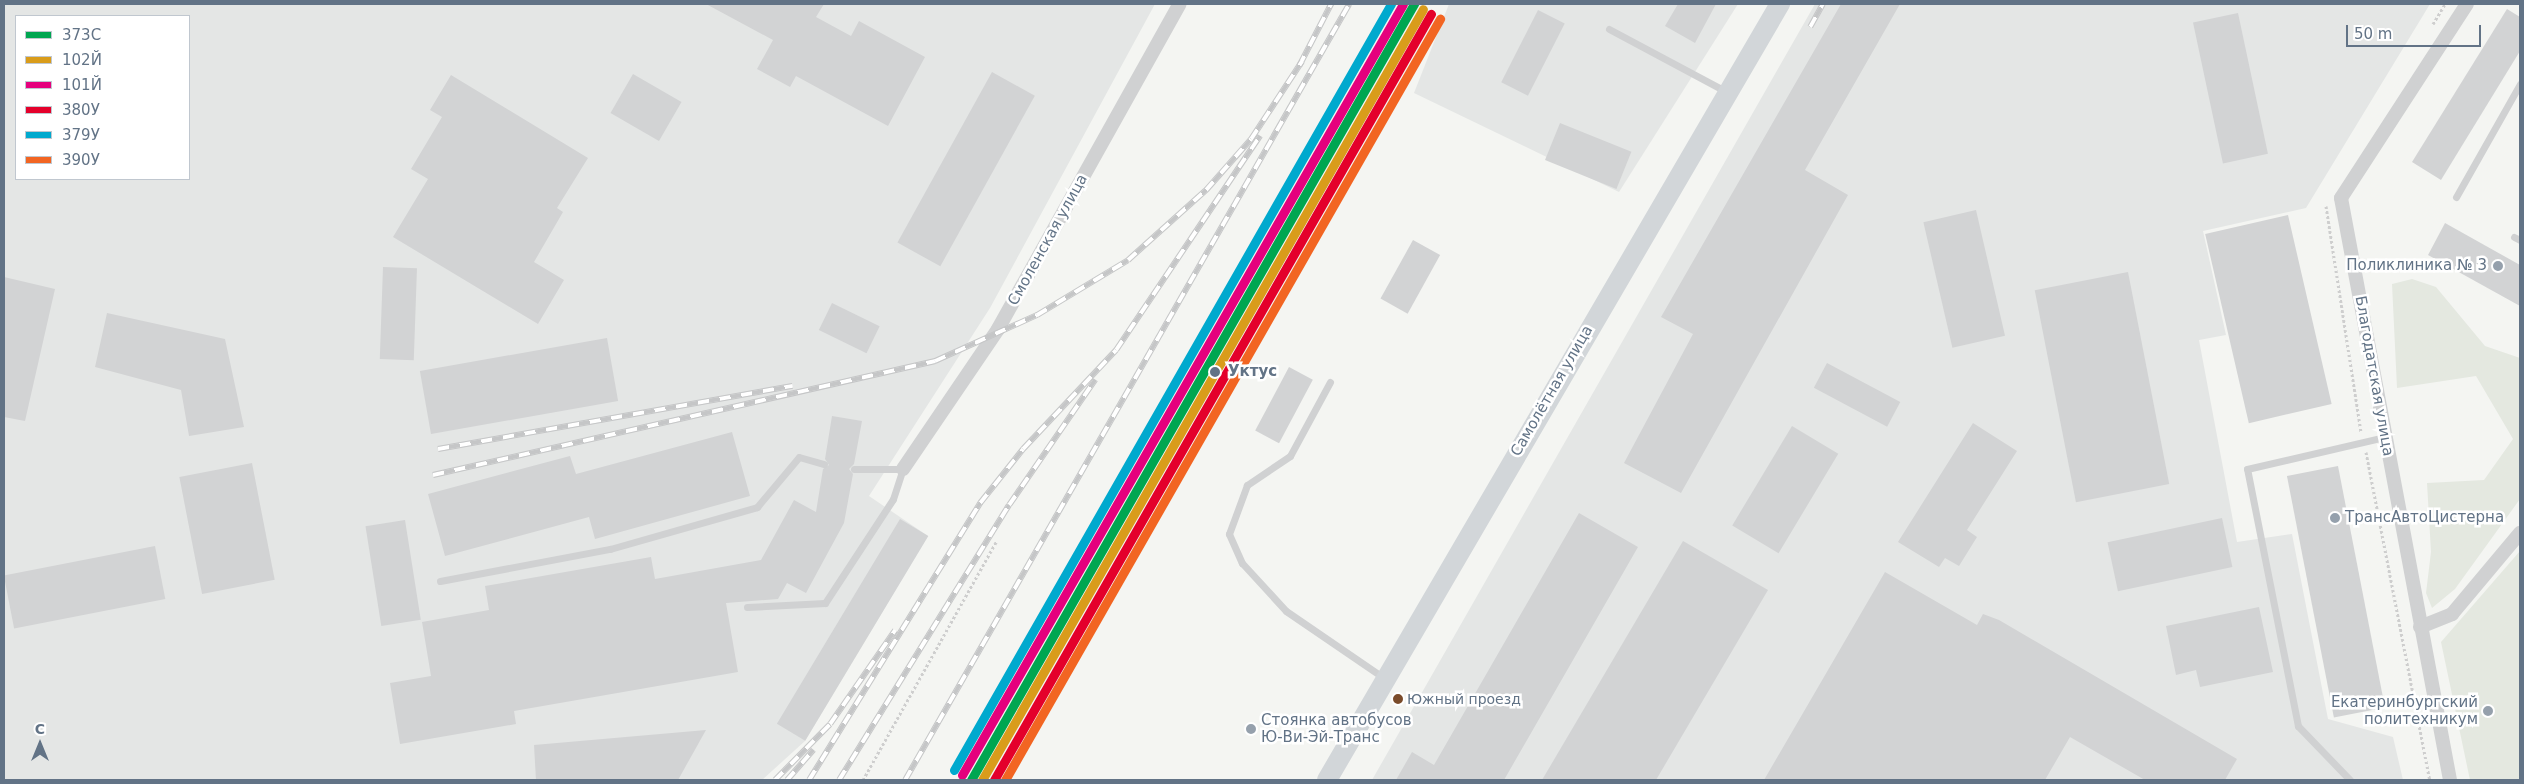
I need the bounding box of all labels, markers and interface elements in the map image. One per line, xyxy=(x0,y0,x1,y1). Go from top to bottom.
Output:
legend xyxy=(15,15,190,180)
scale bar xyxy=(2349,15,2484,47)
text: 50 m xyxy=(2354,25,2392,43)
text: 373C xyxy=(62,26,101,44)
text: 102Й xyxy=(62,51,102,69)
text: 101Й xyxy=(62,76,102,94)
text: 380У xyxy=(62,101,100,119)
text: 379У xyxy=(62,126,100,144)
text: 390У xyxy=(62,151,100,169)
street label: Смоленская улица xyxy=(1004,171,1092,309)
place label: Поликлиника № 3 xyxy=(2346,257,2487,275)
marker: Поликлиника № 3 xyxy=(2491,259,2505,273)
street label: Благодатская улица xyxy=(2351,295,2397,457)
street label: Самолётная улица xyxy=(1507,322,1597,460)
marker: Уктус xyxy=(1206,363,1224,381)
place label: Уктус xyxy=(1228,363,1277,381)
place label: ТрансАвтоЦистерна xyxy=(2345,509,2504,527)
marker: ТрансАвтоЦистерна xyxy=(2329,512,2341,524)
place label: Южный проезд xyxy=(1407,691,1521,707)
place label: Екатеринбургский политехникум xyxy=(2331,693,2478,728)
marker: Южный проезд xyxy=(1393,694,1403,704)
marker: Екатеринбургский политехникум xyxy=(2482,705,2494,717)
place label: Стоянка автобусов Ю-Ви-Эй-Транс xyxy=(1261,711,1412,746)
north arrow xyxy=(15,719,65,769)
text: С xyxy=(35,721,45,737)
marker: Стоянка автобусов Ю-Ви-Эй-Транс xyxy=(1245,723,1257,735)

